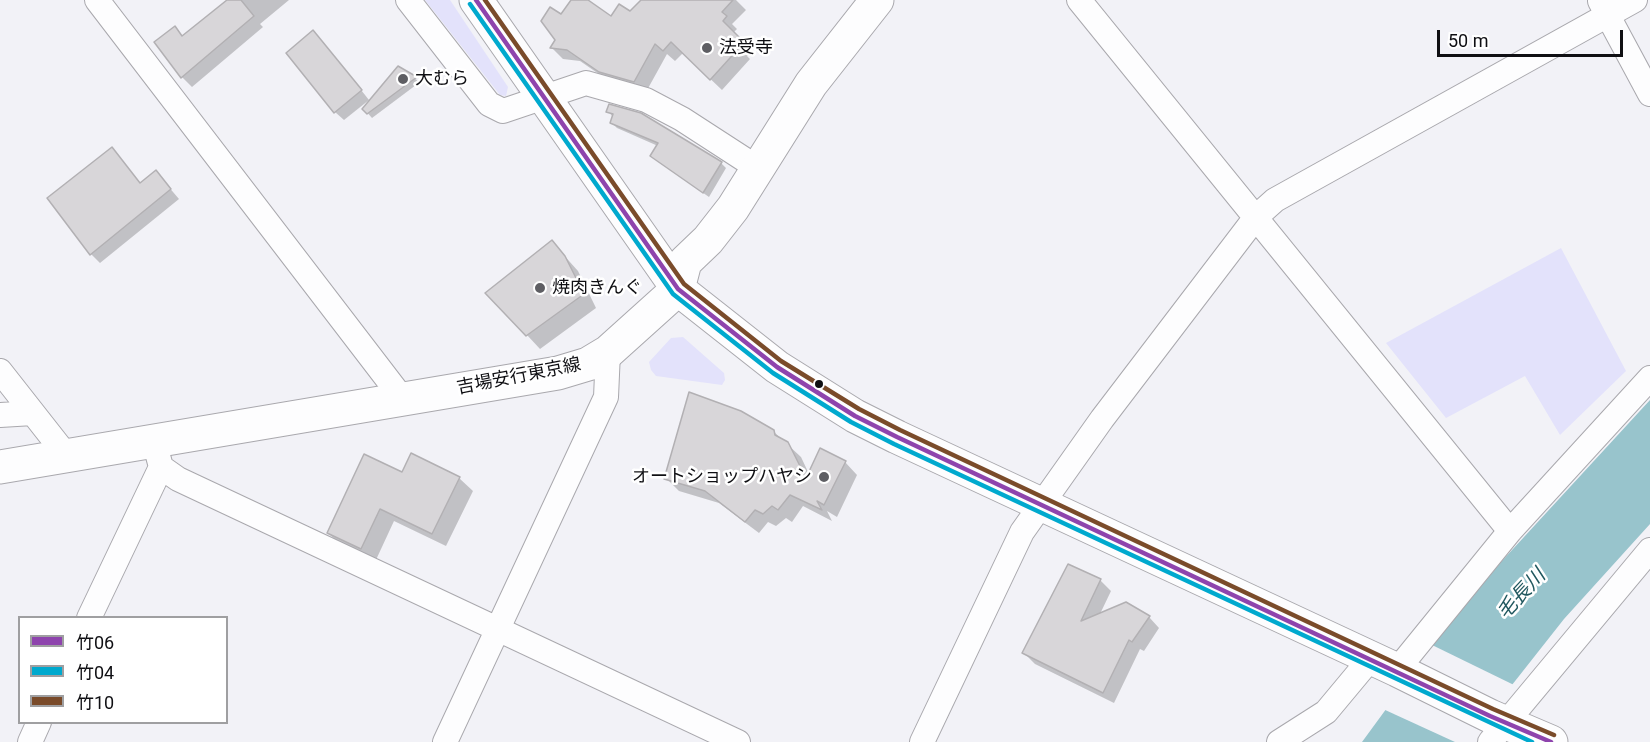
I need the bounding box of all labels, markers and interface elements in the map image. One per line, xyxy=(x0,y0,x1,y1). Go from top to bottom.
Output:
scale bar xyxy=(1440,18,1626,56)
text: 50 m xyxy=(1448,30,1488,51)
place label: 法受寺 xyxy=(719,37,773,59)
marker: 法受寺 xyxy=(700,41,714,55)
place label: 大むら xyxy=(415,68,469,90)
marker: 大むら xyxy=(396,72,410,86)
place label: 焼肉きんぐ xyxy=(552,277,642,299)
marker: 焼肉きんぐ xyxy=(533,281,547,295)
street label: 吉場安行東京線 xyxy=(455,354,583,400)
unlabelled marker xyxy=(813,378,825,390)
place label: オートショップハヤシ xyxy=(632,466,812,488)
marker: オートショップハヤシ xyxy=(817,470,831,484)
water label: 毛長川 xyxy=(1493,565,1551,625)
legend xyxy=(18,616,228,724)
text: 竹06 xyxy=(76,632,114,653)
text: 竹04 xyxy=(76,662,114,683)
text: 竹10 xyxy=(76,692,114,713)

